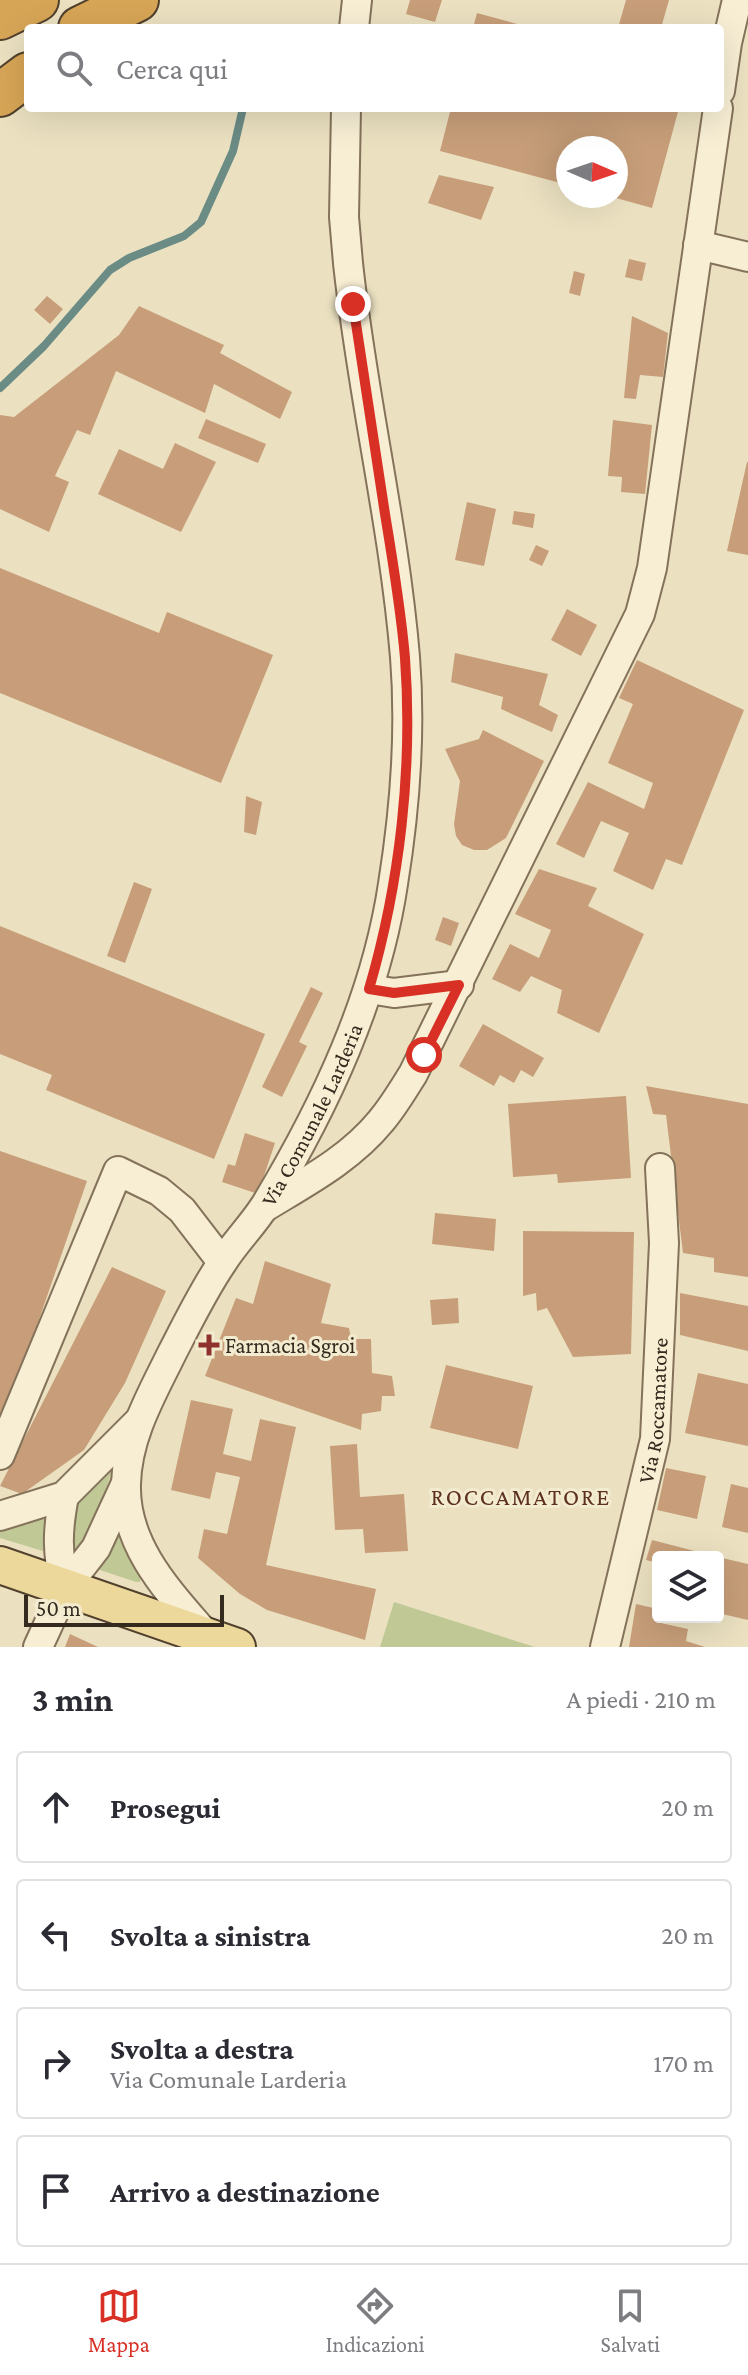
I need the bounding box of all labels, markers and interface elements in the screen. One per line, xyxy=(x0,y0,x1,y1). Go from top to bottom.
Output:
search box xyxy=(24,24,724,112)
icon: search xyxy=(52,46,96,90)
text: Cerca qui xyxy=(116,52,228,85)
north arrow xyxy=(556,136,628,208)
route end xyxy=(335,286,371,322)
street label: Via Comunale Larderia xyxy=(256,1020,368,1210)
route start xyxy=(406,1037,442,1073)
place label: Farmacia Sgroi xyxy=(225,1333,356,1358)
marker: Farmacia Sgroi xyxy=(200,1336,218,1354)
street label: Via Roccamatore xyxy=(633,1337,673,1486)
district label: ROCCAMATORE xyxy=(431,1483,611,1510)
map controls xyxy=(652,1551,724,1623)
button: layers xyxy=(652,1551,724,1623)
scale bar xyxy=(24,1591,224,1627)
text: 50 m xyxy=(36,1596,81,1621)
text: 3 min xyxy=(32,1681,113,1718)
text: A piedi · 210 m xyxy=(567,1685,716,1714)
icon: ahead xyxy=(34,1785,78,1829)
text: Prosegui xyxy=(110,1791,221,1824)
text: 20 m xyxy=(661,1793,714,1822)
icon: left xyxy=(34,1913,78,1957)
text: Svolta a sinistra xyxy=(110,1919,310,1952)
text: 20 m xyxy=(661,1921,714,1950)
text: Svolta a destra xyxy=(110,2032,294,2065)
icon: right xyxy=(34,2041,78,2085)
text: 170 m xyxy=(653,2049,714,2078)
text: Via Comunale Larderia xyxy=(110,2065,347,2094)
icon: arrive xyxy=(34,2169,78,2213)
text: Arrivo a destinazione xyxy=(110,2175,380,2208)
tab: Mappa xyxy=(88,2284,150,2357)
tab: Indicazioni xyxy=(326,2284,424,2357)
tab: Salvati xyxy=(600,2284,660,2357)

